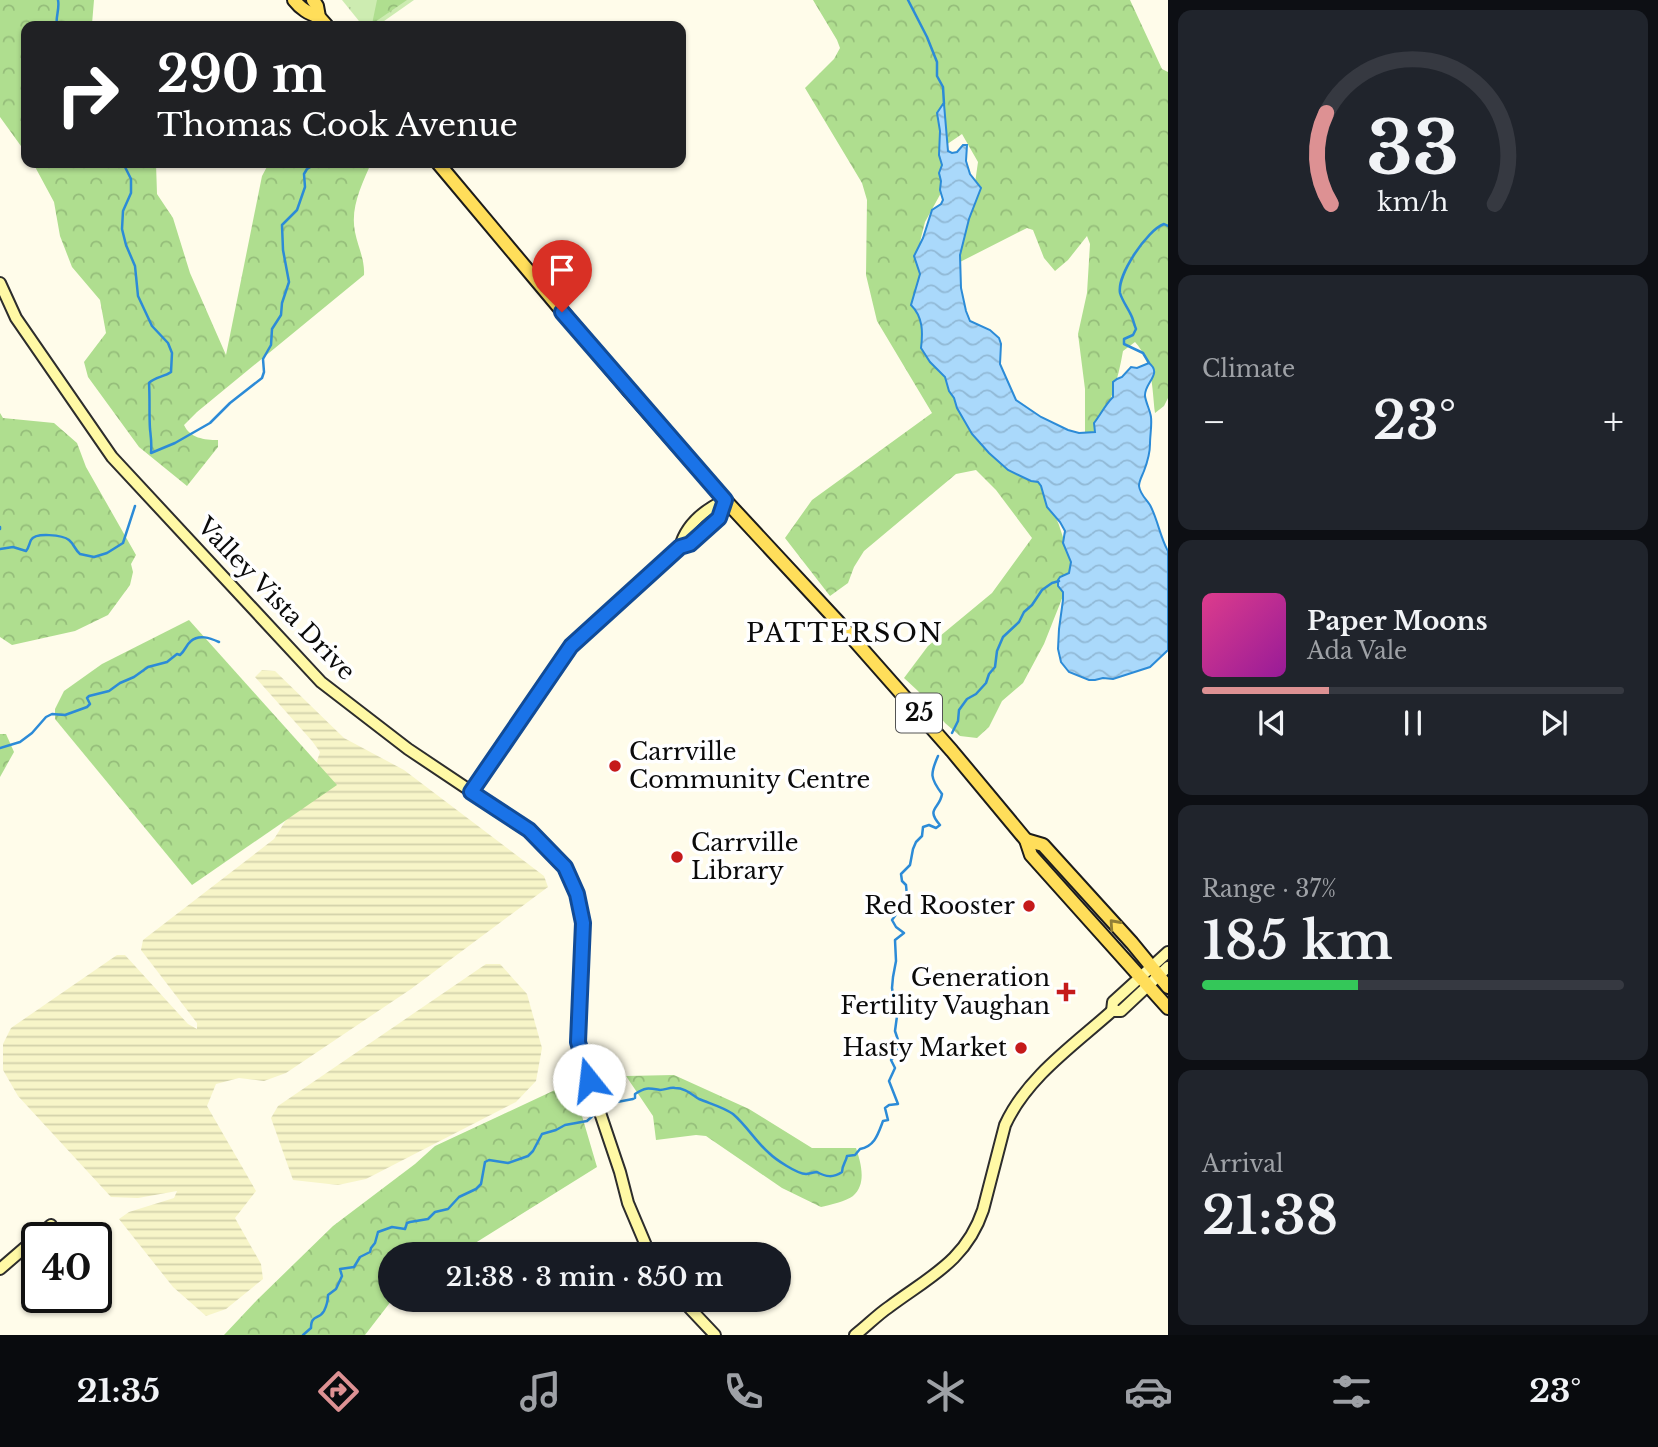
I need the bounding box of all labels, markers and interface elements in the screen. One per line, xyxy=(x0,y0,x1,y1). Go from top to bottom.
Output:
text: 290 m xyxy=(157,44,326,105)
icon: right xyxy=(42,49,133,140)
text: 33 xyxy=(1367,103,1459,194)
text: Thomas Cook Avenue xyxy=(157,105,518,145)
text: km/h xyxy=(1378,186,1448,217)
pin xyxy=(532,240,592,312)
icon: arrive xyxy=(543,251,581,289)
text: Climate xyxy=(1202,355,1295,383)
text: 23° xyxy=(1373,389,1456,453)
text: − xyxy=(1202,398,1226,445)
text: + xyxy=(1603,398,1624,445)
street label: Valley Vista Drive xyxy=(191,511,361,686)
text: Paper Moons xyxy=(1307,605,1488,637)
district label: PATTERSON xyxy=(746,617,944,649)
text: Ada Vale xyxy=(1307,637,1407,665)
road number: 25 xyxy=(896,694,942,733)
icon: previous xyxy=(1253,704,1291,742)
icon: pause xyxy=(1394,704,1432,742)
icon: next xyxy=(1535,704,1573,742)
place label: Carrville Community Centre xyxy=(629,737,870,794)
marker: Carrville Community Centre xyxy=(607,758,623,774)
place label: Carrville Library xyxy=(691,828,799,885)
marker: Carrville Library xyxy=(669,849,685,865)
text: Range · 37% xyxy=(1202,875,1336,903)
place label: Red Rooster xyxy=(864,891,1016,920)
marker: Red Rooster xyxy=(1021,898,1037,914)
text: 185 km xyxy=(1202,909,1393,973)
one-way arrow xyxy=(1110,919,1123,932)
place label: Generation Fertility Vaughan xyxy=(840,963,1050,1020)
marker: Generation Fertility Vaughan xyxy=(1056,982,1076,1002)
place label: Hasty Market xyxy=(842,1033,1007,1062)
marker: Hasty Market xyxy=(1013,1040,1029,1056)
position arrow xyxy=(552,1043,626,1117)
text: Arrival xyxy=(1202,1150,1283,1178)
text: 21:38 xyxy=(1202,1184,1338,1248)
speed limit sign: 40 xyxy=(21,1222,112,1313)
text: 21:38 · 3 min · 850 m xyxy=(446,1261,723,1293)
icon: directions xyxy=(314,1367,363,1416)
icon: music xyxy=(516,1367,565,1416)
icon: phone xyxy=(719,1367,768,1416)
icon: climate xyxy=(921,1367,970,1416)
icon: car xyxy=(1124,1367,1173,1416)
icon: filters xyxy=(1327,1367,1376,1416)
text: 21:35 xyxy=(77,1371,160,1411)
text: 23° xyxy=(1529,1371,1581,1411)

